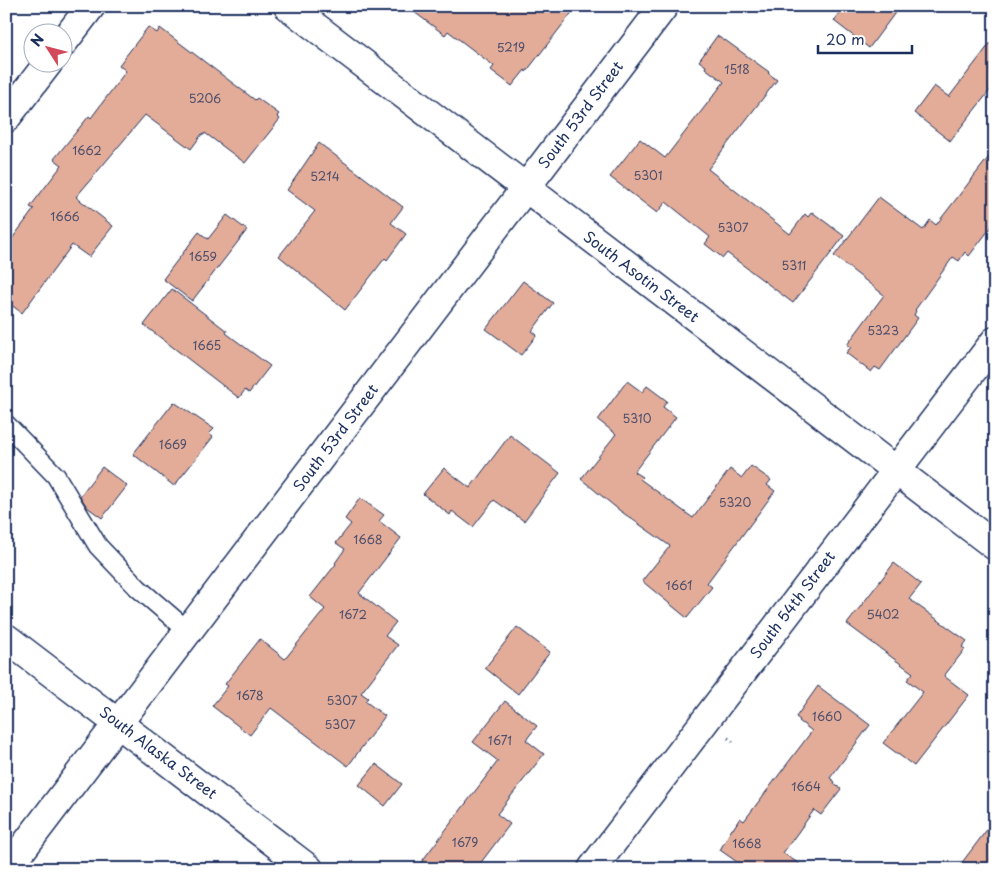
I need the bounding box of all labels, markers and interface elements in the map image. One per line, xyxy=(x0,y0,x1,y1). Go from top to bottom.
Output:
north arrow xyxy=(22,22,72,72)
scale bar xyxy=(818,22,912,54)
text: 20 m xyxy=(826,27,865,50)
text: N xyxy=(25,29,49,51)
house number: 5219 xyxy=(497,38,525,56)
street label: South 53rd Street xyxy=(532,56,628,173)
house number: 1518 xyxy=(724,60,750,78)
house number: 5206 xyxy=(189,89,221,107)
house number: 1662 xyxy=(72,141,102,159)
house number: 5301 xyxy=(634,166,662,184)
house number: 5214 xyxy=(310,167,340,185)
house number: 1666 xyxy=(50,207,80,225)
house number: 5307 xyxy=(718,218,749,236)
street label: South Asotin Street xyxy=(579,225,705,327)
house number: 1659 xyxy=(189,247,217,265)
house number: 5311 xyxy=(782,256,806,274)
house number: 5323 xyxy=(867,321,899,339)
house number: 1665 xyxy=(193,336,221,354)
street label: South 53rd Street xyxy=(287,379,383,496)
house number: 5310 xyxy=(623,409,652,427)
house number: 1669 xyxy=(159,435,187,453)
house number: 5320 xyxy=(719,493,751,511)
house number: 1668 xyxy=(353,530,383,548)
street label: South 54th Street xyxy=(744,546,840,663)
house number: 1661 xyxy=(666,576,692,594)
house number: 1672 xyxy=(339,605,367,623)
house number: 5402 xyxy=(866,605,900,623)
house number: 1678 xyxy=(236,686,264,704)
house number: 5307 xyxy=(327,691,358,709)
street label: South Alaska Street xyxy=(95,700,223,804)
house number: 1660 xyxy=(812,707,842,725)
house number: 5307 xyxy=(325,715,356,733)
house number: 1671 xyxy=(488,731,512,749)
house number: 1664 xyxy=(791,777,821,795)
house number: 1679 xyxy=(452,833,478,851)
house number: 1668 xyxy=(732,834,762,852)

